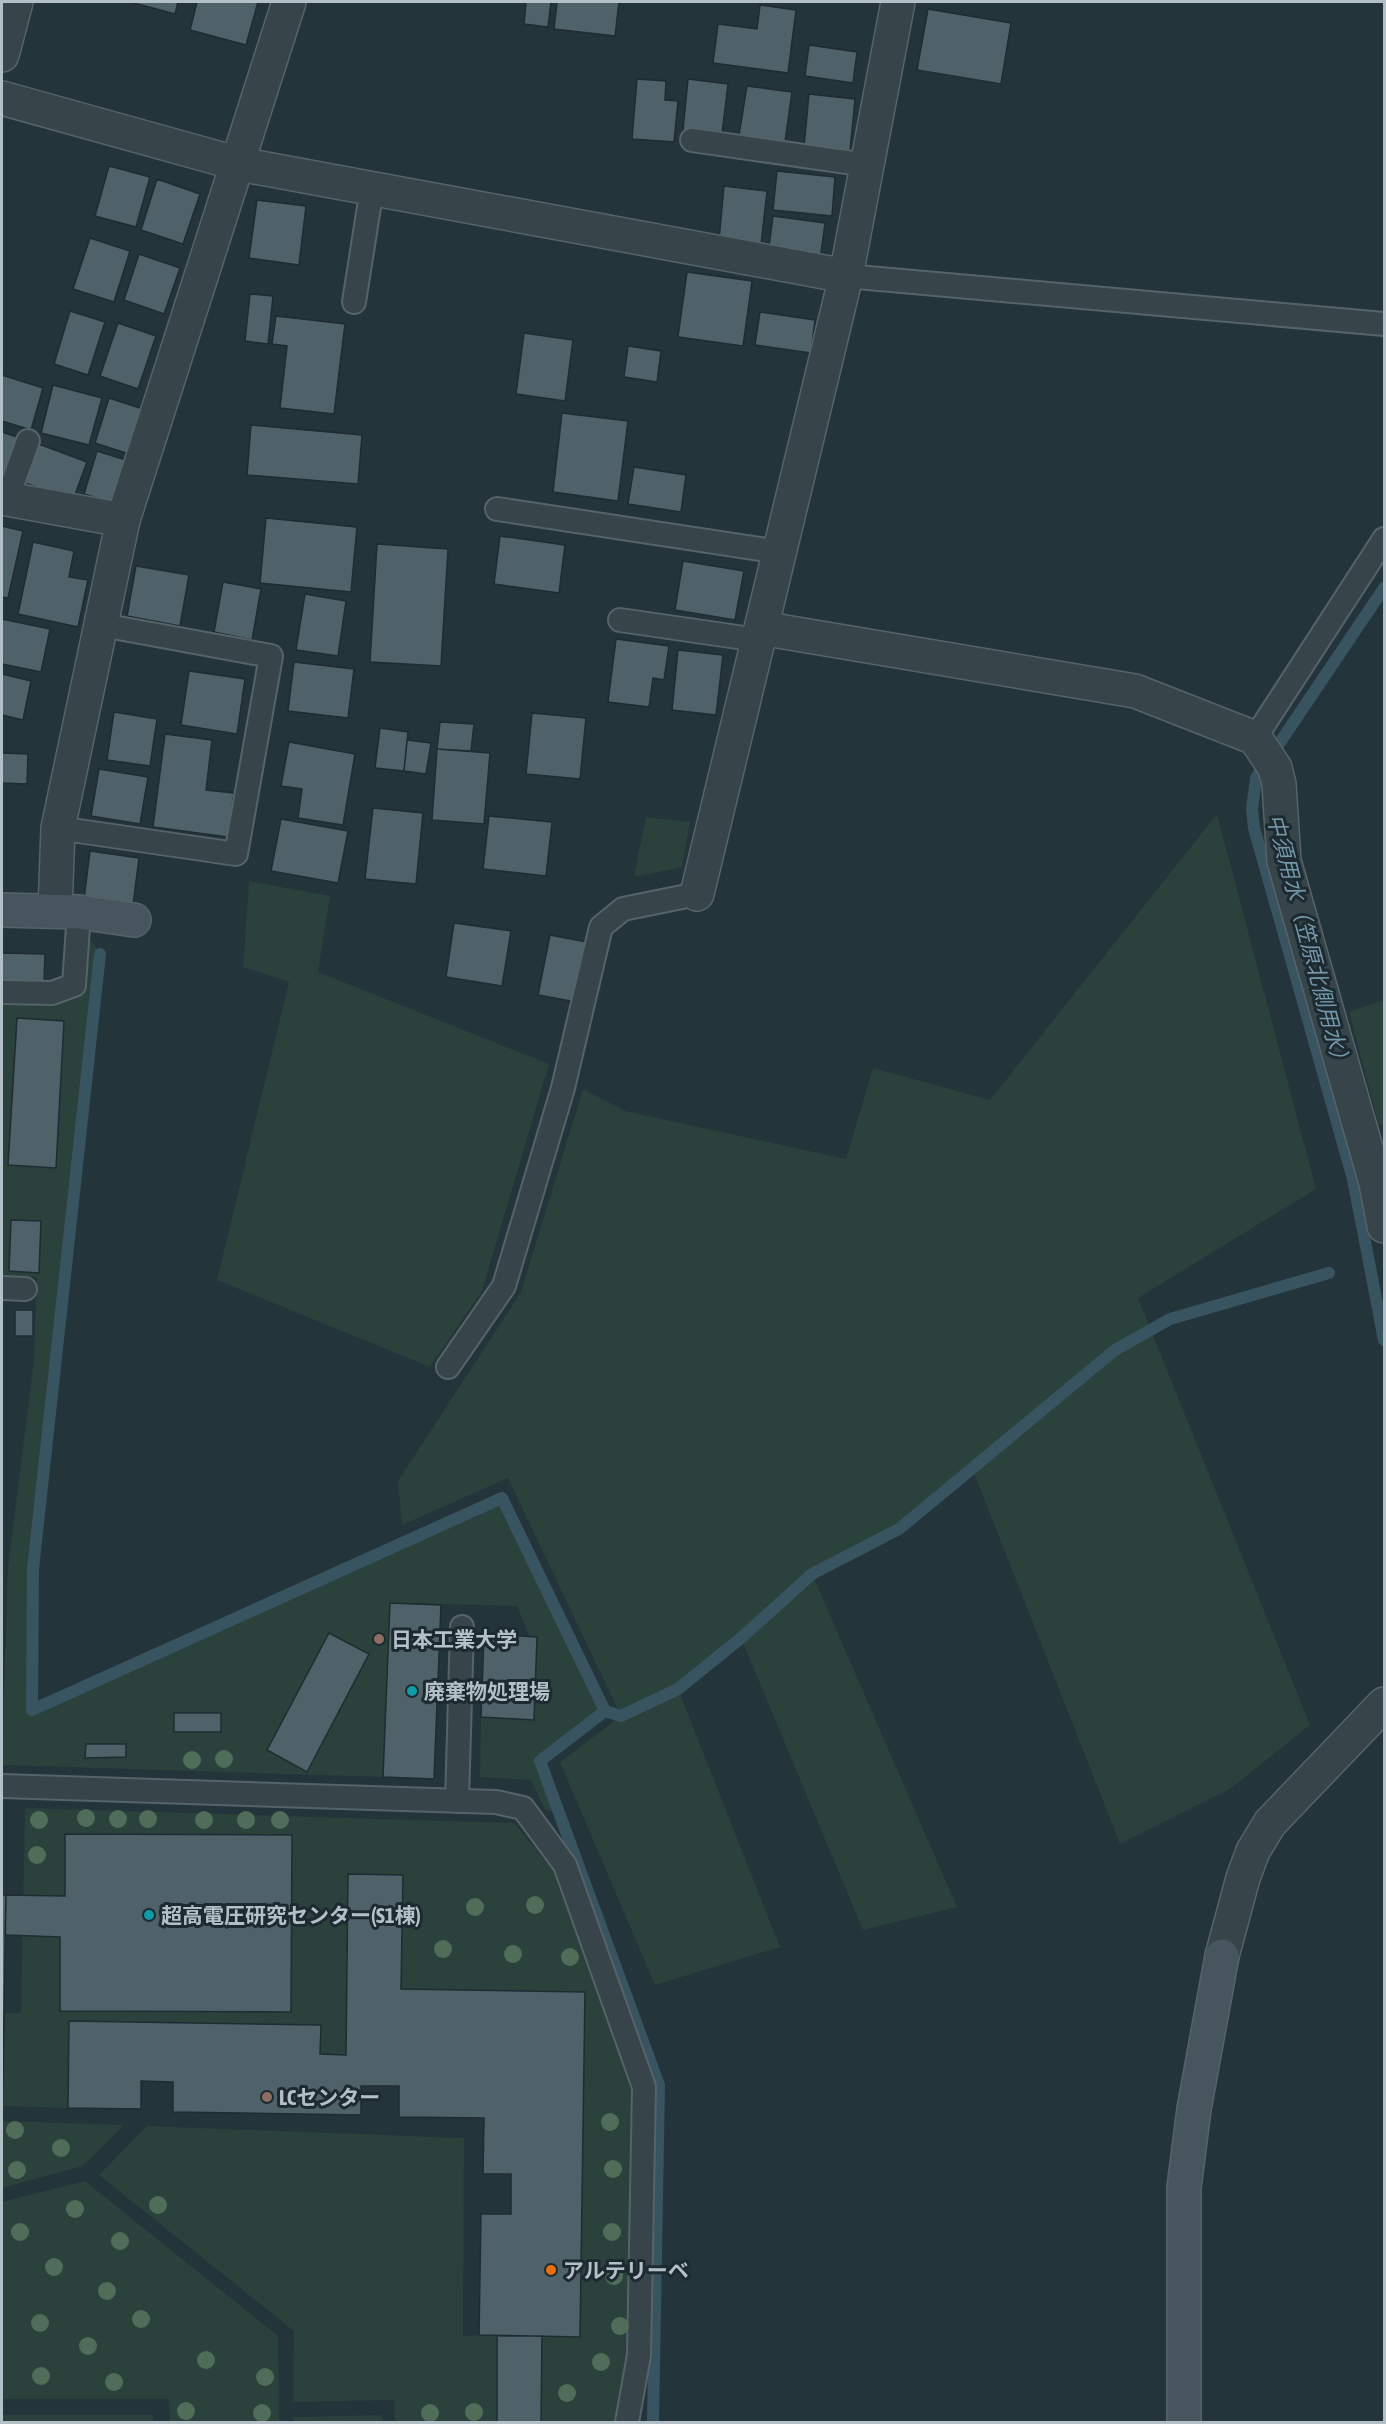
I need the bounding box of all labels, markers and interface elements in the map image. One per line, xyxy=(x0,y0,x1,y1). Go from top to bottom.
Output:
water label: 中須用水（笠原北側用水） xyxy=(1262,811,1356,1073)
place label: 日本工業大学 xyxy=(391,1627,517,1651)
marker: 日本工業大学 xyxy=(372,1632,386,1646)
place label: 廃棄物処理場 xyxy=(424,1679,550,1703)
marker: 廃棄物処理場 xyxy=(405,1684,419,1698)
place label: 超高電圧研究センター(S1棟) xyxy=(161,1903,421,1927)
marker: 超高電圧研究センター(S1棟) xyxy=(142,1908,156,1922)
place label: LCセンター xyxy=(279,2085,380,2109)
marker: LCセンター xyxy=(260,2090,274,2104)
place label: アルテリーベ xyxy=(563,2258,689,2282)
marker: アルテリーベ xyxy=(544,2263,558,2277)

